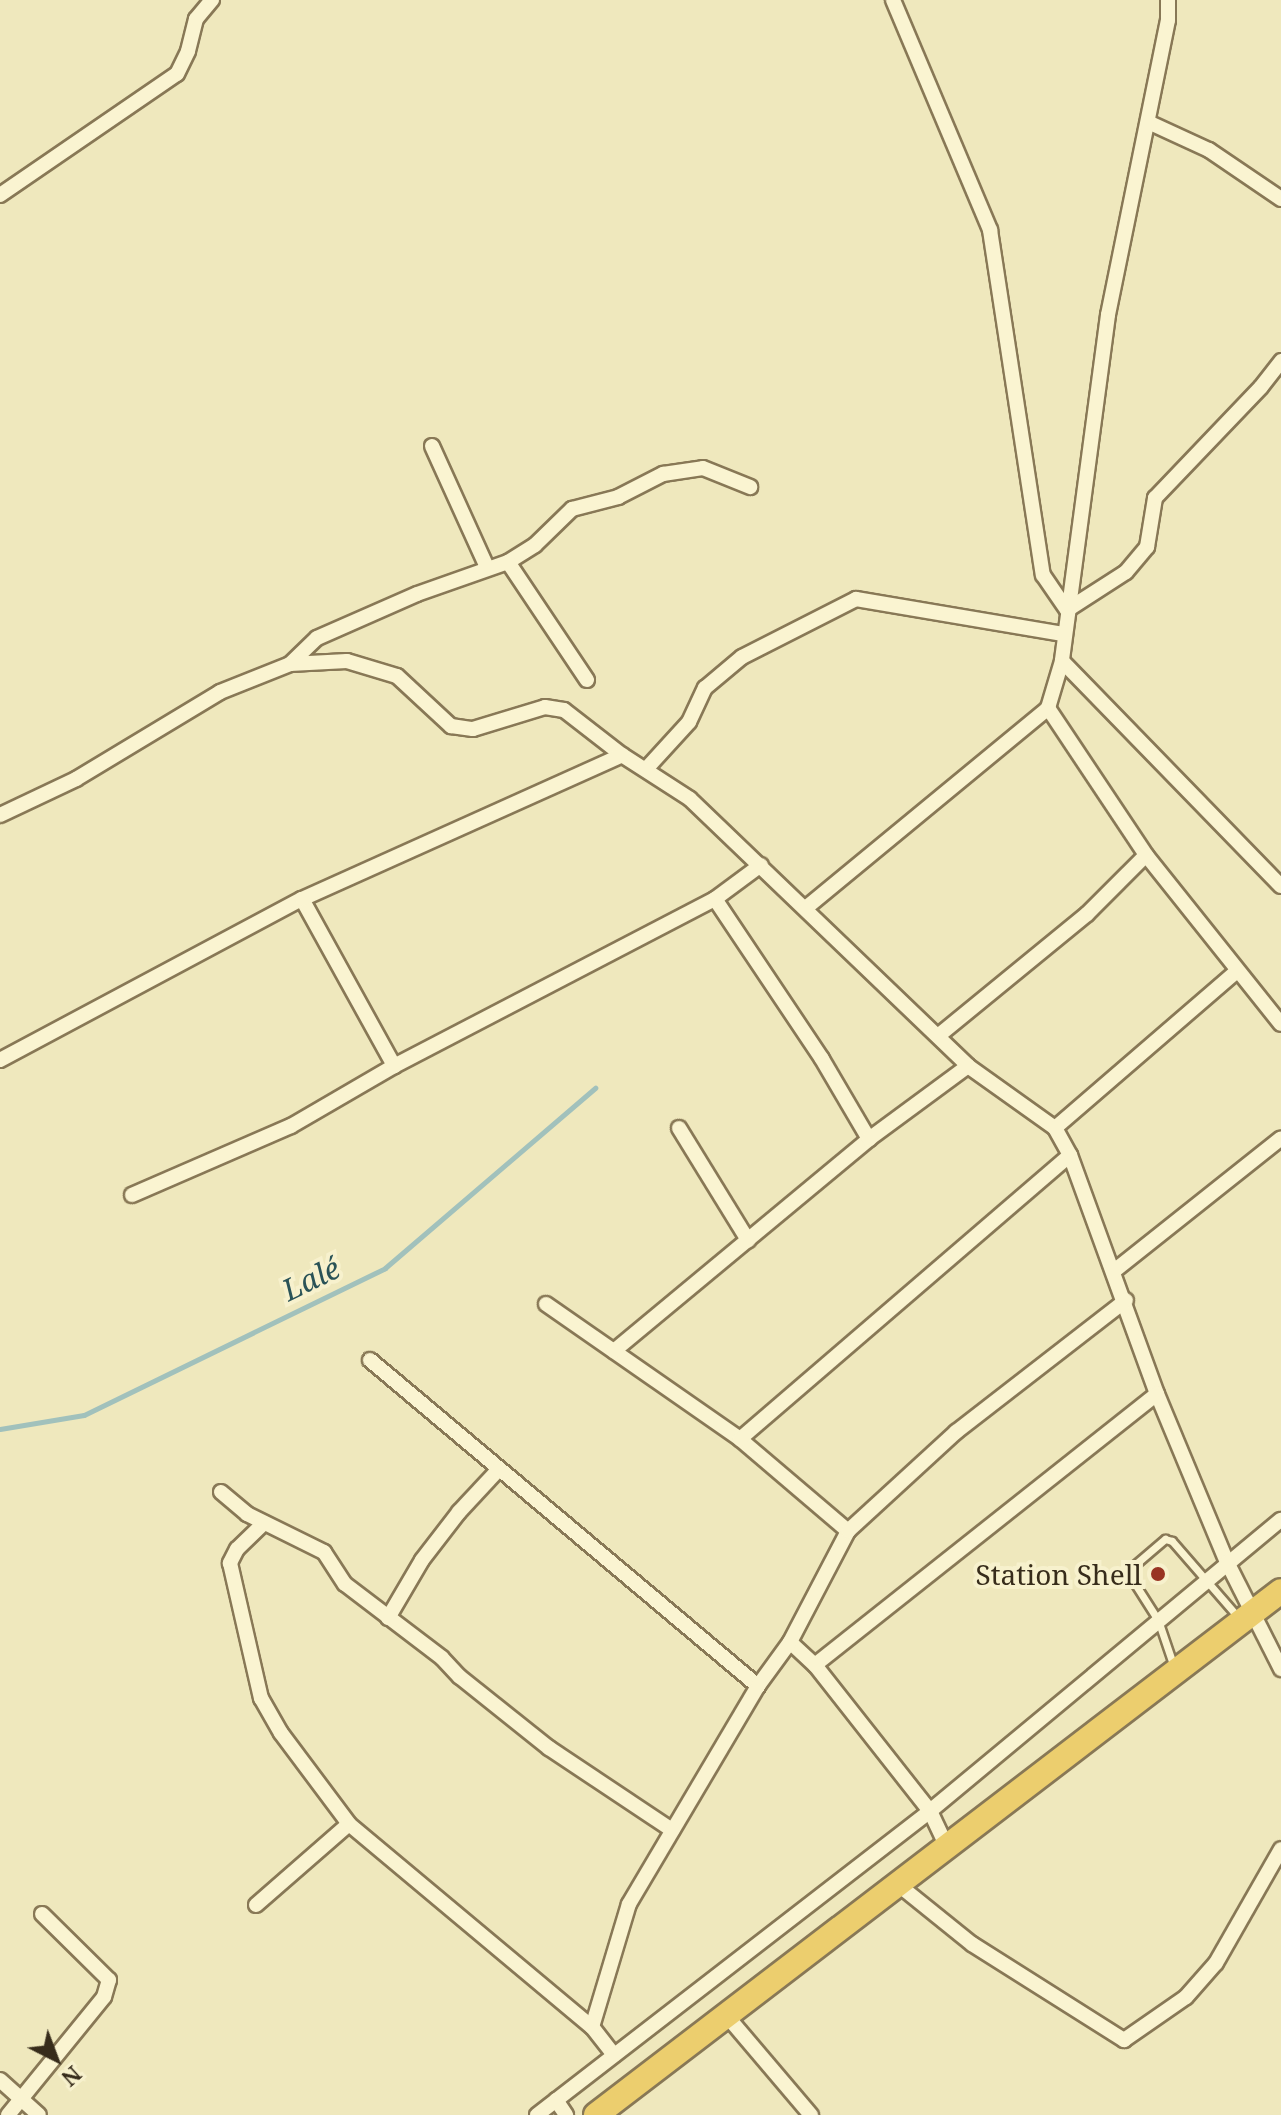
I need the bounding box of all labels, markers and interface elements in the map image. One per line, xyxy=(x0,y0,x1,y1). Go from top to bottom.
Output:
water label: Lalé xyxy=(276,1250,346,1308)
place label: Station Shell xyxy=(975,1557,1142,1591)
marker: Station Shell xyxy=(1149,1565,1167,1583)
north arrow xyxy=(16,2019,96,2099)
text: N xyxy=(56,2060,89,2094)

